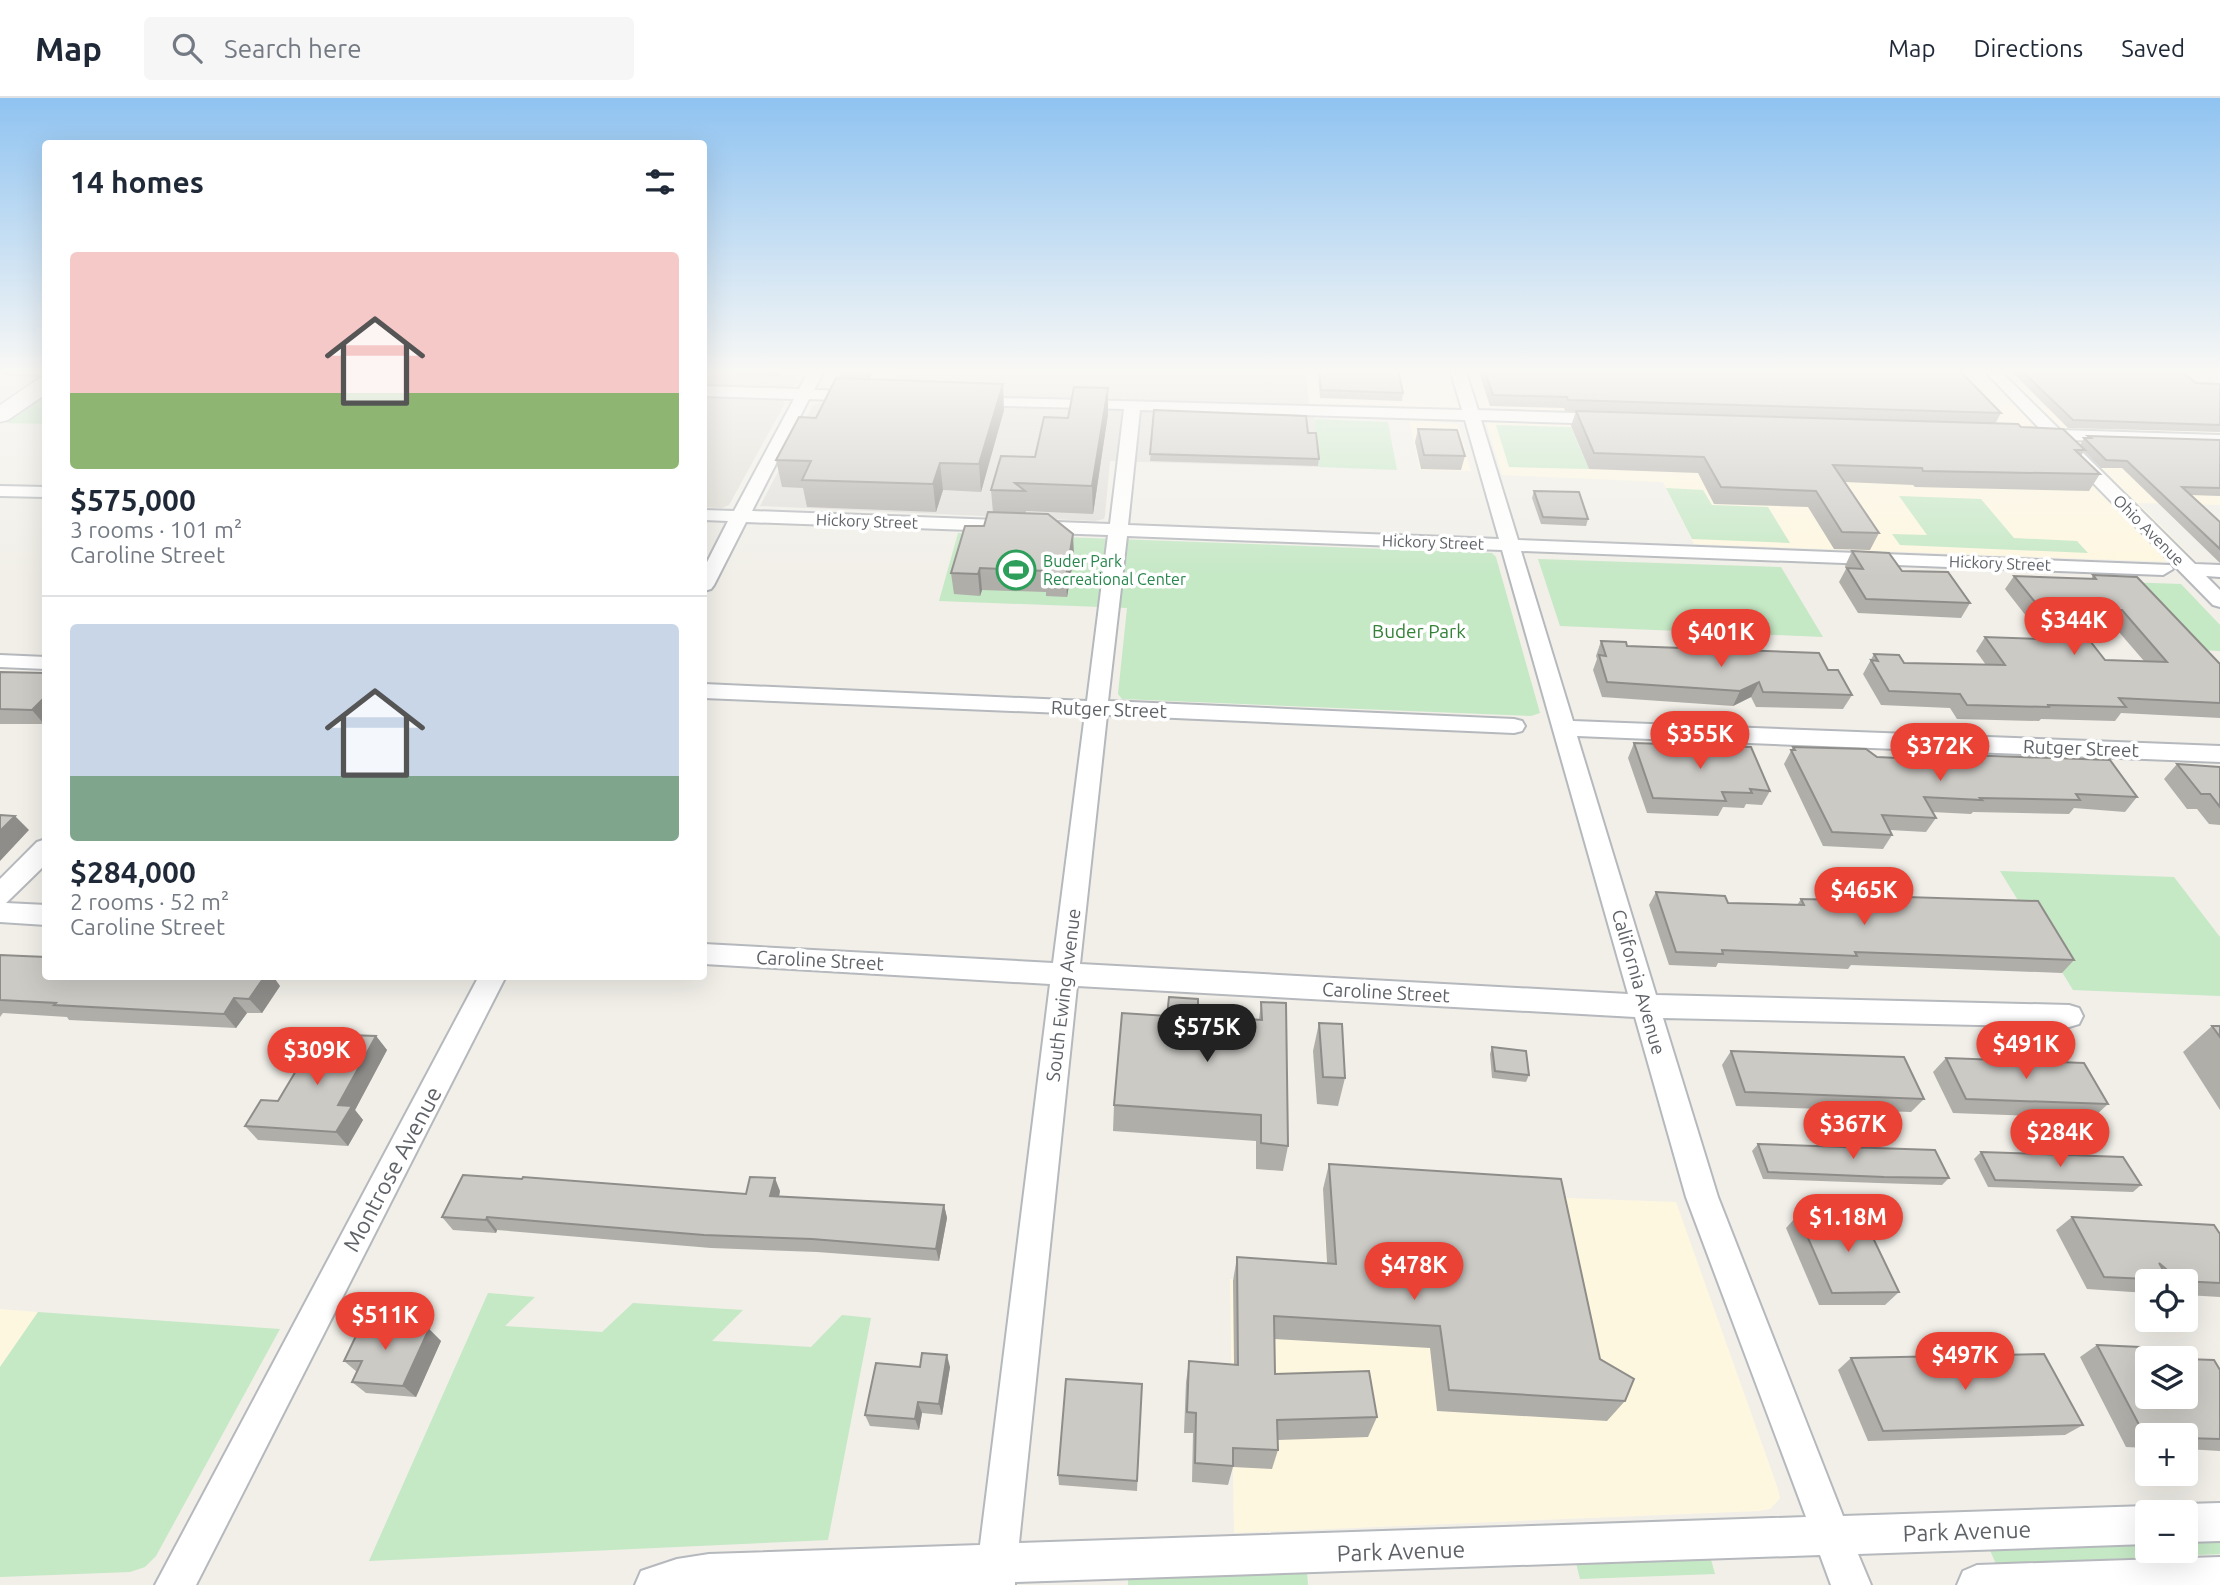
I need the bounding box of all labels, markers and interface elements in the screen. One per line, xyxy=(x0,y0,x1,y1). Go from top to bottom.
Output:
search box xyxy=(144,17,634,80)
icon: search xyxy=(168,29,206,67)
text: Map xyxy=(35,30,102,67)
text: Search here xyxy=(224,34,362,63)
text: Map xyxy=(1888,35,1935,62)
text: Directions xyxy=(1973,35,2083,62)
text: Saved xyxy=(2121,35,2185,62)
icon: filters xyxy=(641,163,679,201)
text: 14 homes xyxy=(70,165,204,199)
icon: home xyxy=(312,298,438,424)
text: $575,000 xyxy=(70,483,196,517)
street label: Ohio Avenue xyxy=(2110,491,2188,569)
street label: Hickory Street xyxy=(816,510,919,532)
text: 3 rooms · 101 m² xyxy=(70,517,242,542)
street label: Hickory Street xyxy=(1382,531,1485,553)
text: Caroline Street xyxy=(70,542,225,567)
sports icon: Buder Park Recreational Center xyxy=(995,549,1037,591)
place label: Buder Park Recreational Center xyxy=(1043,552,1186,588)
street label: Hickory Street xyxy=(1949,552,2052,574)
pin: $344K xyxy=(2025,598,2123,657)
text: $344K xyxy=(2040,607,2108,632)
pin: $401K xyxy=(1672,610,1770,669)
text: $401K xyxy=(1687,619,1755,644)
park label: Buder Park xyxy=(1372,620,1466,642)
icon: home xyxy=(312,670,438,796)
street label: Rutger Street xyxy=(1051,696,1168,722)
pin: $355K xyxy=(1651,712,1749,771)
text: $355K xyxy=(1666,721,1734,746)
pin: $372K xyxy=(1891,724,1989,783)
text: $372K xyxy=(1906,733,1974,758)
street label: Rutger Street xyxy=(2023,735,2140,761)
text: $284,000 xyxy=(70,855,196,889)
pin: $465K xyxy=(1815,868,1913,927)
text: $465K xyxy=(1830,877,1898,902)
text: 2 rooms · 52 m² xyxy=(70,889,229,914)
street label: South Ewing Avenue xyxy=(1041,907,1085,1083)
street label: California Avenue xyxy=(1608,907,1670,1057)
text: Caroline Street xyxy=(70,914,225,939)
street label: Caroline Street xyxy=(755,946,885,974)
street label: Caroline Street xyxy=(1321,978,1451,1006)
pin: $575K xyxy=(1158,1004,1256,1064)
text: $575K xyxy=(1173,1014,1241,1039)
pin: $491K xyxy=(1977,1021,2075,1081)
pin: $309K xyxy=(268,1028,366,1087)
text: $491K xyxy=(1992,1031,2060,1056)
text: $309K xyxy=(283,1037,351,1062)
street label: Montrose Avenue xyxy=(338,1082,446,1256)
pin: $367K xyxy=(1804,1102,1902,1161)
pin: $284K xyxy=(2011,1110,2109,1169)
text: $367K xyxy=(1819,1111,1887,1136)
text: $284K xyxy=(2026,1119,2094,1144)
pin: $1.18M xyxy=(1791,1194,1905,1254)
text: $1.18M xyxy=(1809,1204,1887,1229)
pin: $478K xyxy=(1365,1242,1463,1302)
text: $478K xyxy=(1380,1252,1448,1277)
map controls xyxy=(2135,1269,2198,1563)
button: locate xyxy=(2135,1269,2198,1332)
pin: $511K xyxy=(336,1292,434,1352)
text: $511K xyxy=(351,1302,419,1327)
pin: $497K xyxy=(1916,1332,2014,1392)
text: $497K xyxy=(1931,1342,1999,1367)
button: layers xyxy=(2135,1346,2198,1409)
button: + xyxy=(2135,1423,2198,1486)
button: − xyxy=(2135,1500,2198,1563)
street label: Park Avenue xyxy=(1902,1516,2032,1546)
street label: Park Avenue xyxy=(1336,1536,1466,1566)

